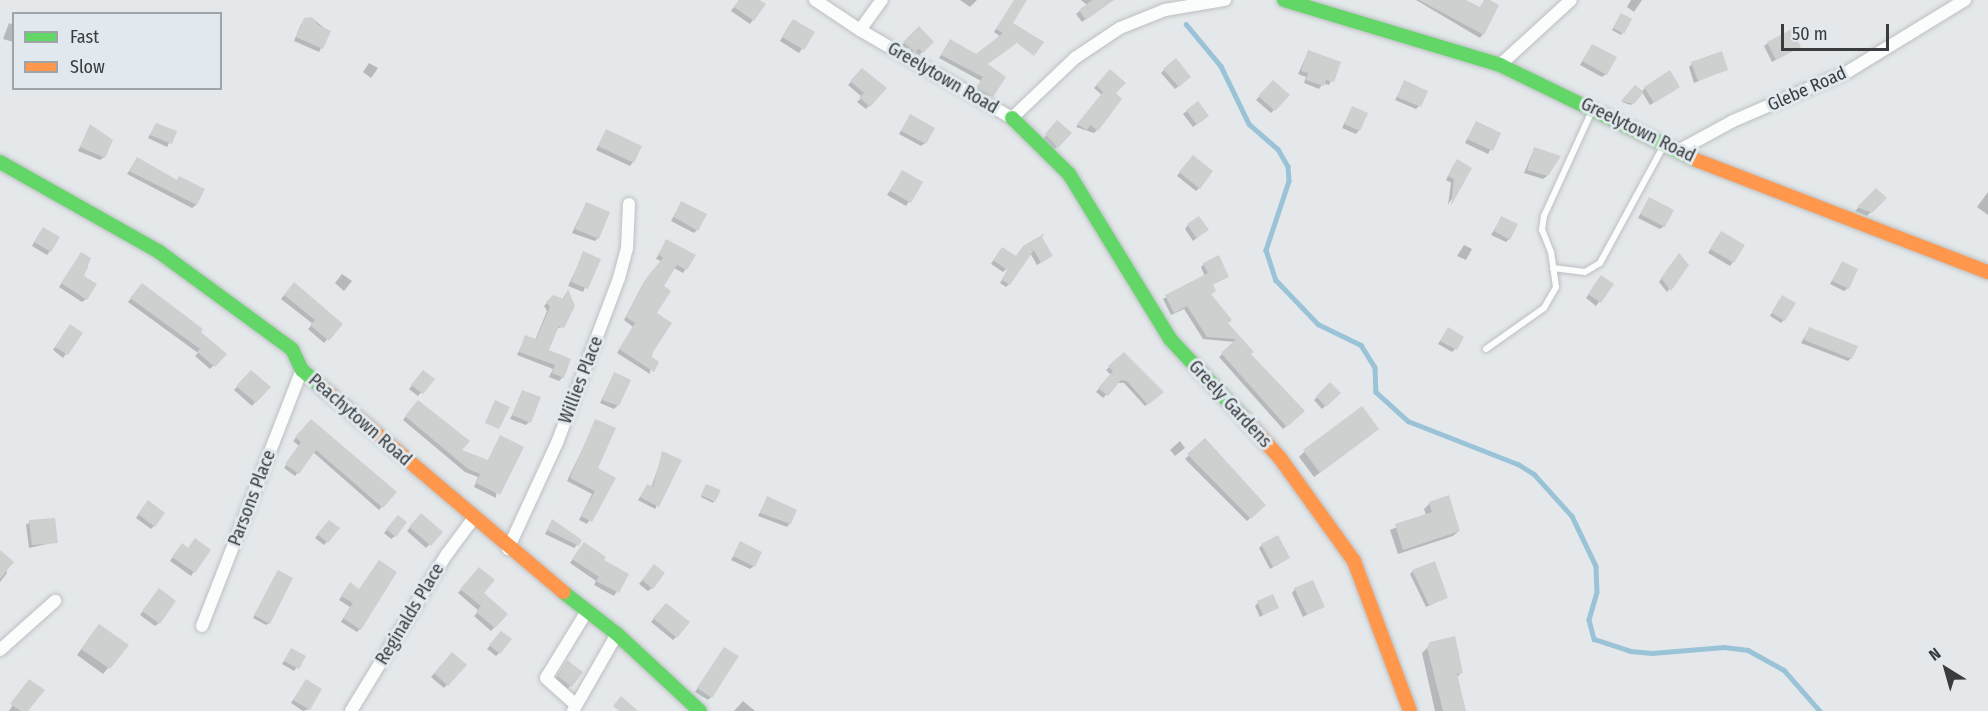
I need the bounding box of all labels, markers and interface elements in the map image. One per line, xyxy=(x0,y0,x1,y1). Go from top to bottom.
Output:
legend xyxy=(12,12,222,90)
scale bar xyxy=(1784,12,1892,50)
text: 50 m xyxy=(1792,23,1828,45)
text: Fast xyxy=(70,26,99,48)
street label: Greelytown Road xyxy=(884,38,1002,118)
text: Slow xyxy=(70,56,105,78)
street label: Glebe Road xyxy=(1764,62,1850,116)
street label: Greelytown Road xyxy=(1577,93,1699,167)
street label: Willies Place xyxy=(554,333,608,427)
street label: Greely Gardens xyxy=(1184,356,1276,452)
street label: Peachytown Road xyxy=(304,369,416,471)
street label: Parsons Place xyxy=(224,447,280,549)
street label: Reginalds Place xyxy=(371,559,449,669)
north arrow xyxy=(1916,639,1976,699)
text: N xyxy=(1925,644,1944,665)

